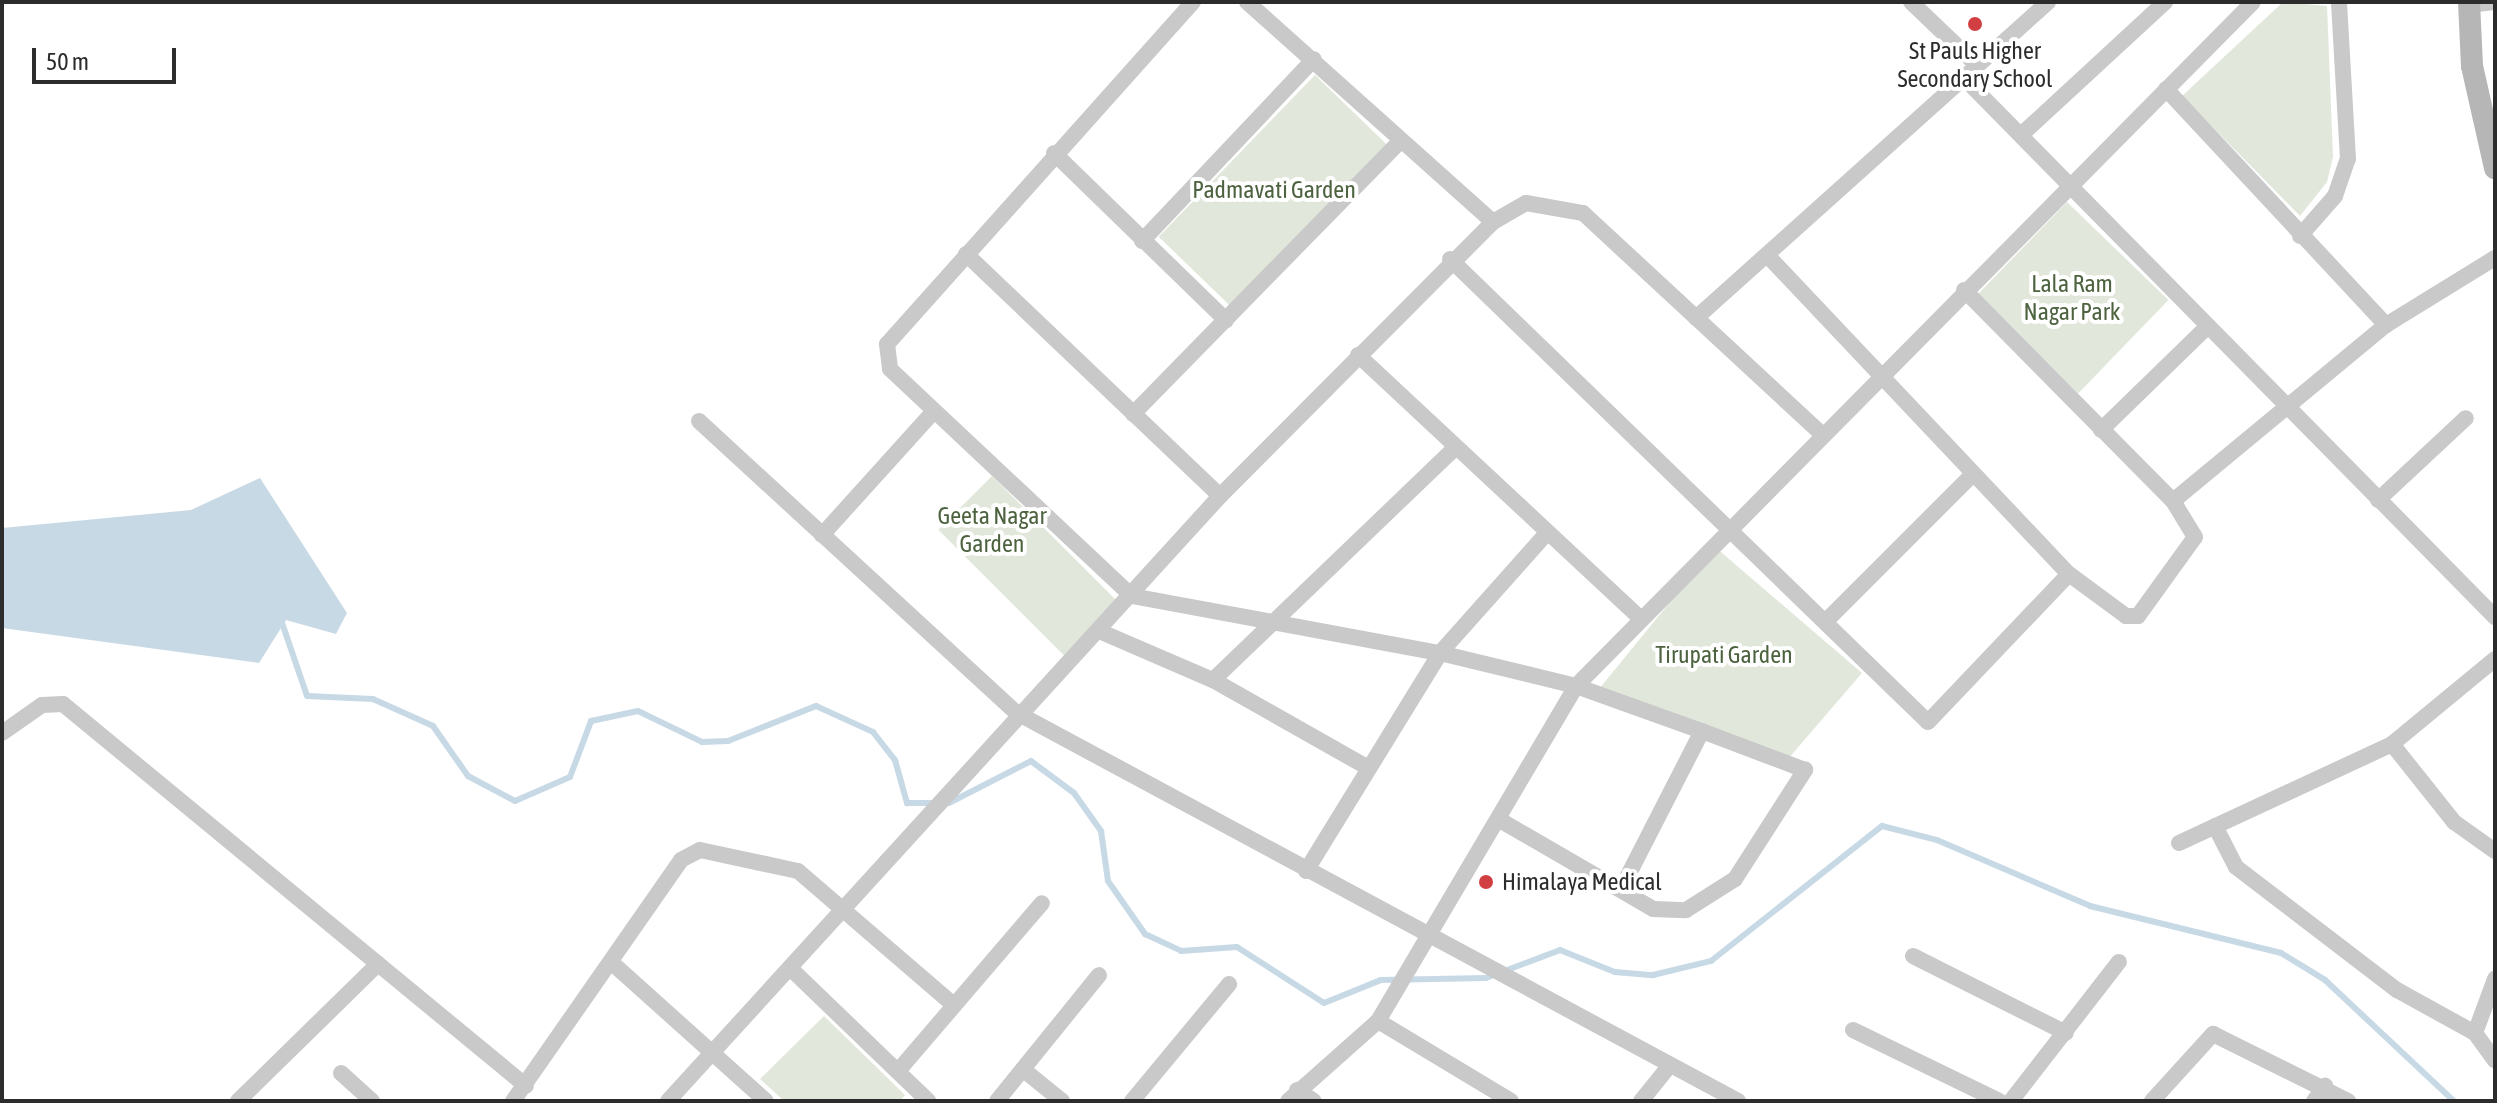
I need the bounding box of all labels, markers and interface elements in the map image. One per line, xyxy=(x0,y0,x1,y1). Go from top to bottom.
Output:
marker: St Pauls Higher Secondary School xyxy=(1966,15,1984,33)
scale bar xyxy=(36,32,180,82)
place label: St Pauls Higher Secondary School xyxy=(1898,37,2052,93)
text: 50 m xyxy=(46,48,89,75)
park label: Padmavati Garden xyxy=(1192,176,1356,204)
park label: Lala Ram Nagar Park xyxy=(2024,270,2120,326)
park label: Geeta Nagar Garden xyxy=(937,502,1047,558)
park label: Tirupati Garden xyxy=(1655,641,1793,669)
place label: Himalaya Medical xyxy=(1502,868,1662,896)
marker: Himalaya Medical xyxy=(1477,873,1495,891)

